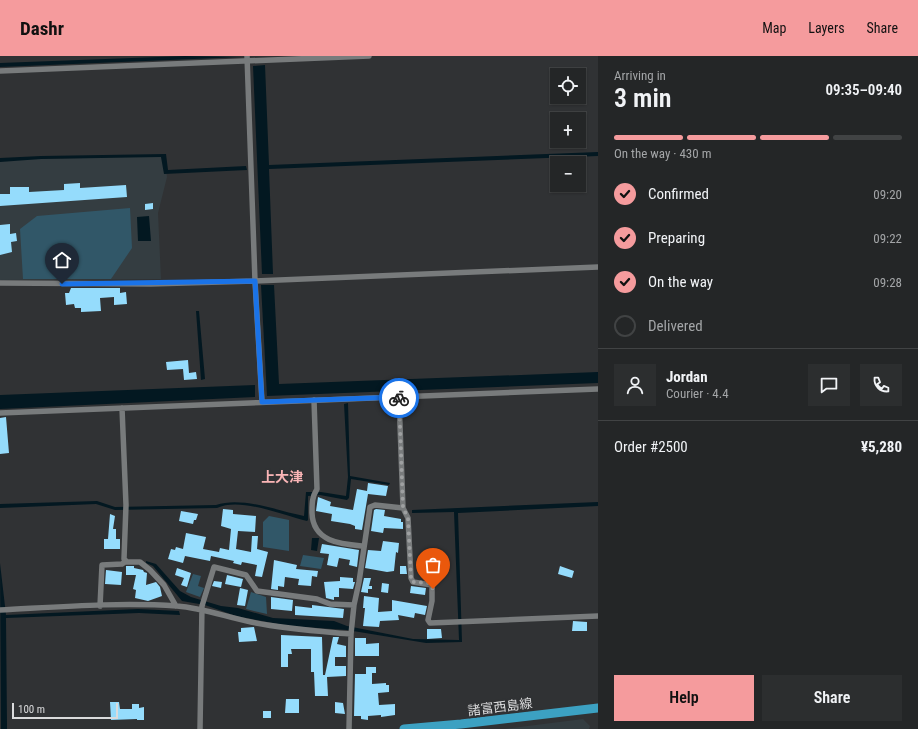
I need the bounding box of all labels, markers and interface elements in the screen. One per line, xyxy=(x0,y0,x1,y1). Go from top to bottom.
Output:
text: Dashr xyxy=(20,17,64,40)
text: Map xyxy=(762,20,786,36)
text: Layers xyxy=(808,20,845,36)
text: Share xyxy=(867,20,898,36)
map controls xyxy=(550,68,586,192)
button: locate xyxy=(550,68,586,104)
text: Arriving in xyxy=(614,68,666,83)
text: 09:35–09:40 xyxy=(825,81,902,99)
text: 3 min xyxy=(614,83,672,113)
button: + xyxy=(550,112,586,148)
text: On the way · 430 m xyxy=(614,146,711,161)
button: − xyxy=(550,156,586,192)
icon: check xyxy=(614,183,636,205)
text: Confirmed xyxy=(648,185,709,203)
text: 09:20 xyxy=(873,187,902,202)
icon: check xyxy=(614,227,636,249)
text: Preparing xyxy=(648,229,705,247)
text: 09:22 xyxy=(873,231,902,246)
pin xyxy=(45,243,79,284)
icon: home xyxy=(51,249,73,271)
icon: check xyxy=(614,271,636,293)
text: On the way xyxy=(648,273,713,291)
text: 09:28 xyxy=(873,275,902,290)
text: Delivered xyxy=(648,317,703,335)
button: person xyxy=(614,364,656,406)
button: chat xyxy=(808,364,850,406)
button: phone xyxy=(860,364,902,406)
text: Jordan xyxy=(666,368,708,386)
courier xyxy=(379,378,419,418)
text: Courier · 4.4 xyxy=(666,386,729,401)
icon: bike xyxy=(388,387,410,409)
text: Order #2500 xyxy=(614,438,688,456)
text: ¥5,280 xyxy=(861,438,902,456)
district label: 上大津 xyxy=(261,469,303,485)
pin xyxy=(416,548,450,589)
icon: bag xyxy=(422,554,444,576)
button: Help xyxy=(614,675,754,721)
button: Share xyxy=(762,675,902,721)
street label: 諸富西島線 xyxy=(467,696,533,718)
scale bar xyxy=(12,701,118,720)
text: 100 m xyxy=(18,703,45,716)

